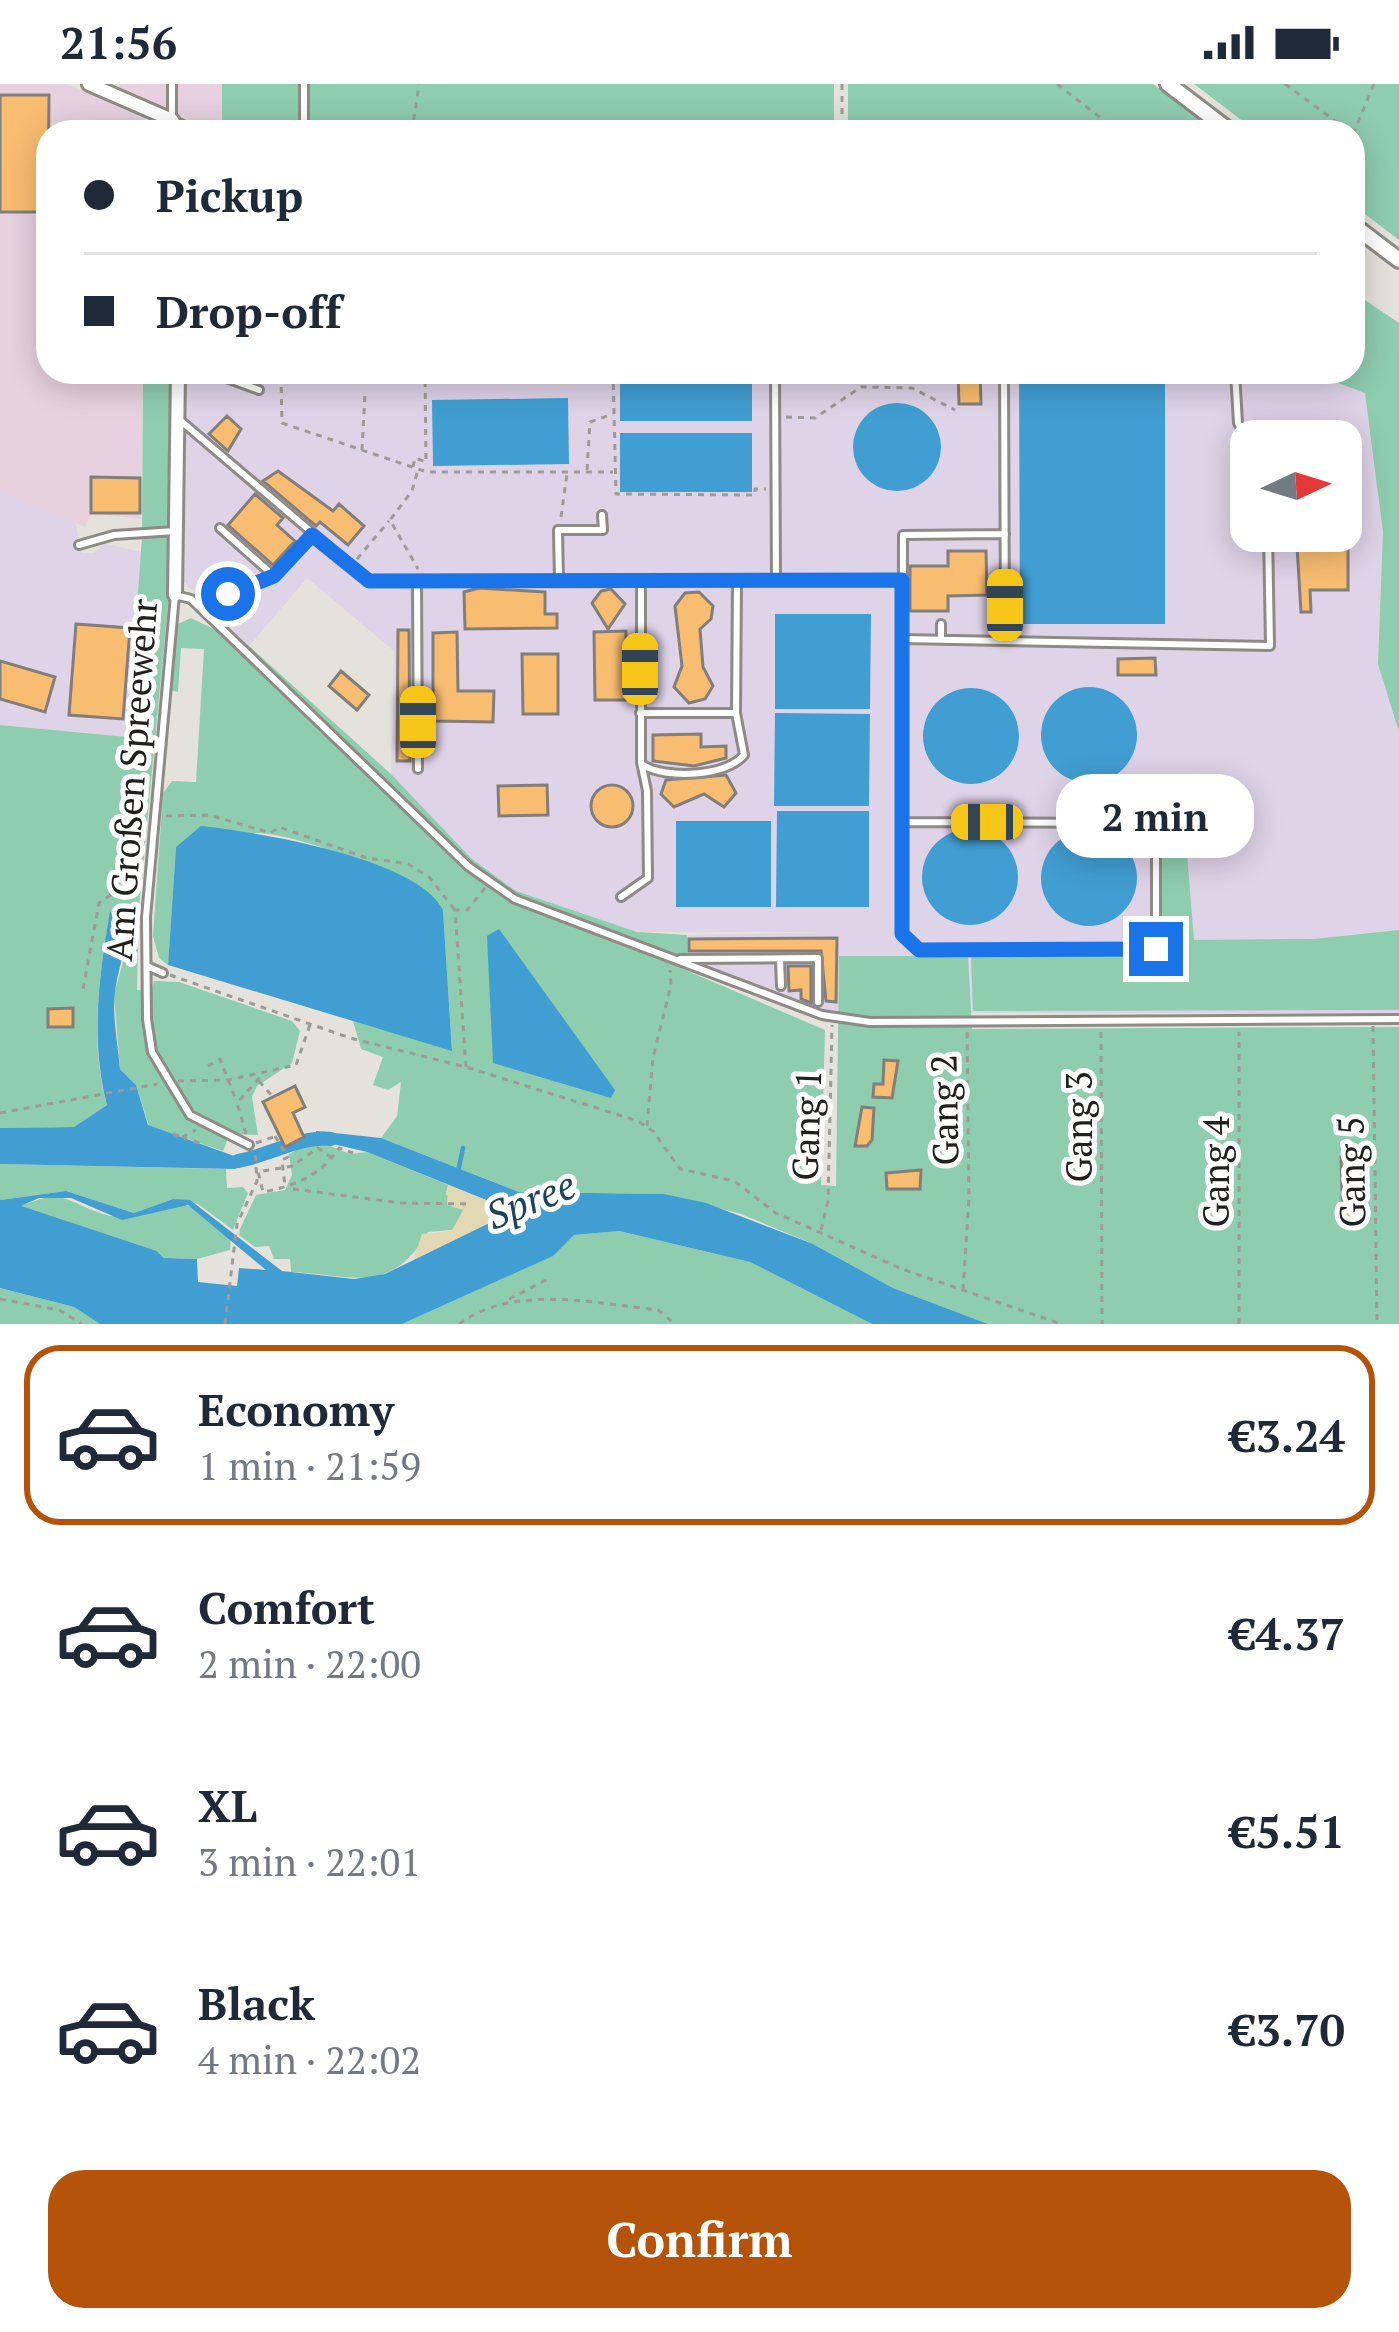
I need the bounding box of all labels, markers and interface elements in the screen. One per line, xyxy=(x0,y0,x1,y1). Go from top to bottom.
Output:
text: 21:56 xyxy=(60,12,177,72)
text: Pickup xyxy=(156,165,303,225)
text: Drop-off xyxy=(156,281,342,341)
north arrow xyxy=(1230,420,1362,552)
map controls xyxy=(1230,420,1362,552)
route start xyxy=(201,567,255,621)
car xyxy=(987,569,1023,641)
street label: Am Großen Spreewehr xyxy=(95,597,167,963)
car xyxy=(622,633,658,705)
car xyxy=(400,686,436,758)
callout: 2 min xyxy=(1057,775,1255,859)
text: 2 min xyxy=(1102,790,1208,842)
car xyxy=(951,804,1023,840)
route end xyxy=(1129,922,1183,976)
street label: Gang 2 xyxy=(920,1054,968,1166)
street label: Gang 1 xyxy=(781,1069,831,1181)
street label: Gang 3 xyxy=(1055,1071,1102,1183)
street label: Gang 4 xyxy=(1192,1116,1239,1228)
street label: Gang 5 xyxy=(1327,1116,1375,1228)
water label: Spree xyxy=(478,1158,582,1240)
text: Economy xyxy=(198,1379,394,1439)
icon: car xyxy=(54,1381,162,1489)
text: €3.24 xyxy=(1230,1405,1345,1465)
text: 1 min · 21:59 xyxy=(198,1439,421,1491)
text: Comfort xyxy=(198,1577,375,1637)
icon: car xyxy=(54,1579,162,1687)
text: €4.37 xyxy=(1230,1603,1345,1663)
text: 2 min · 22:00 xyxy=(198,1637,421,1689)
text: XL xyxy=(198,1775,257,1835)
icon: car xyxy=(54,1777,162,1885)
text: €5.51 xyxy=(1230,1801,1345,1861)
text: 3 min · 22:01 xyxy=(198,1835,421,1887)
text: Black xyxy=(198,1973,315,2033)
icon: car xyxy=(54,1975,162,2083)
text: €3.70 xyxy=(1230,1999,1345,2059)
text: 4 min · 22:02 xyxy=(198,2033,421,2085)
button: Confirm xyxy=(48,2170,1351,2308)

